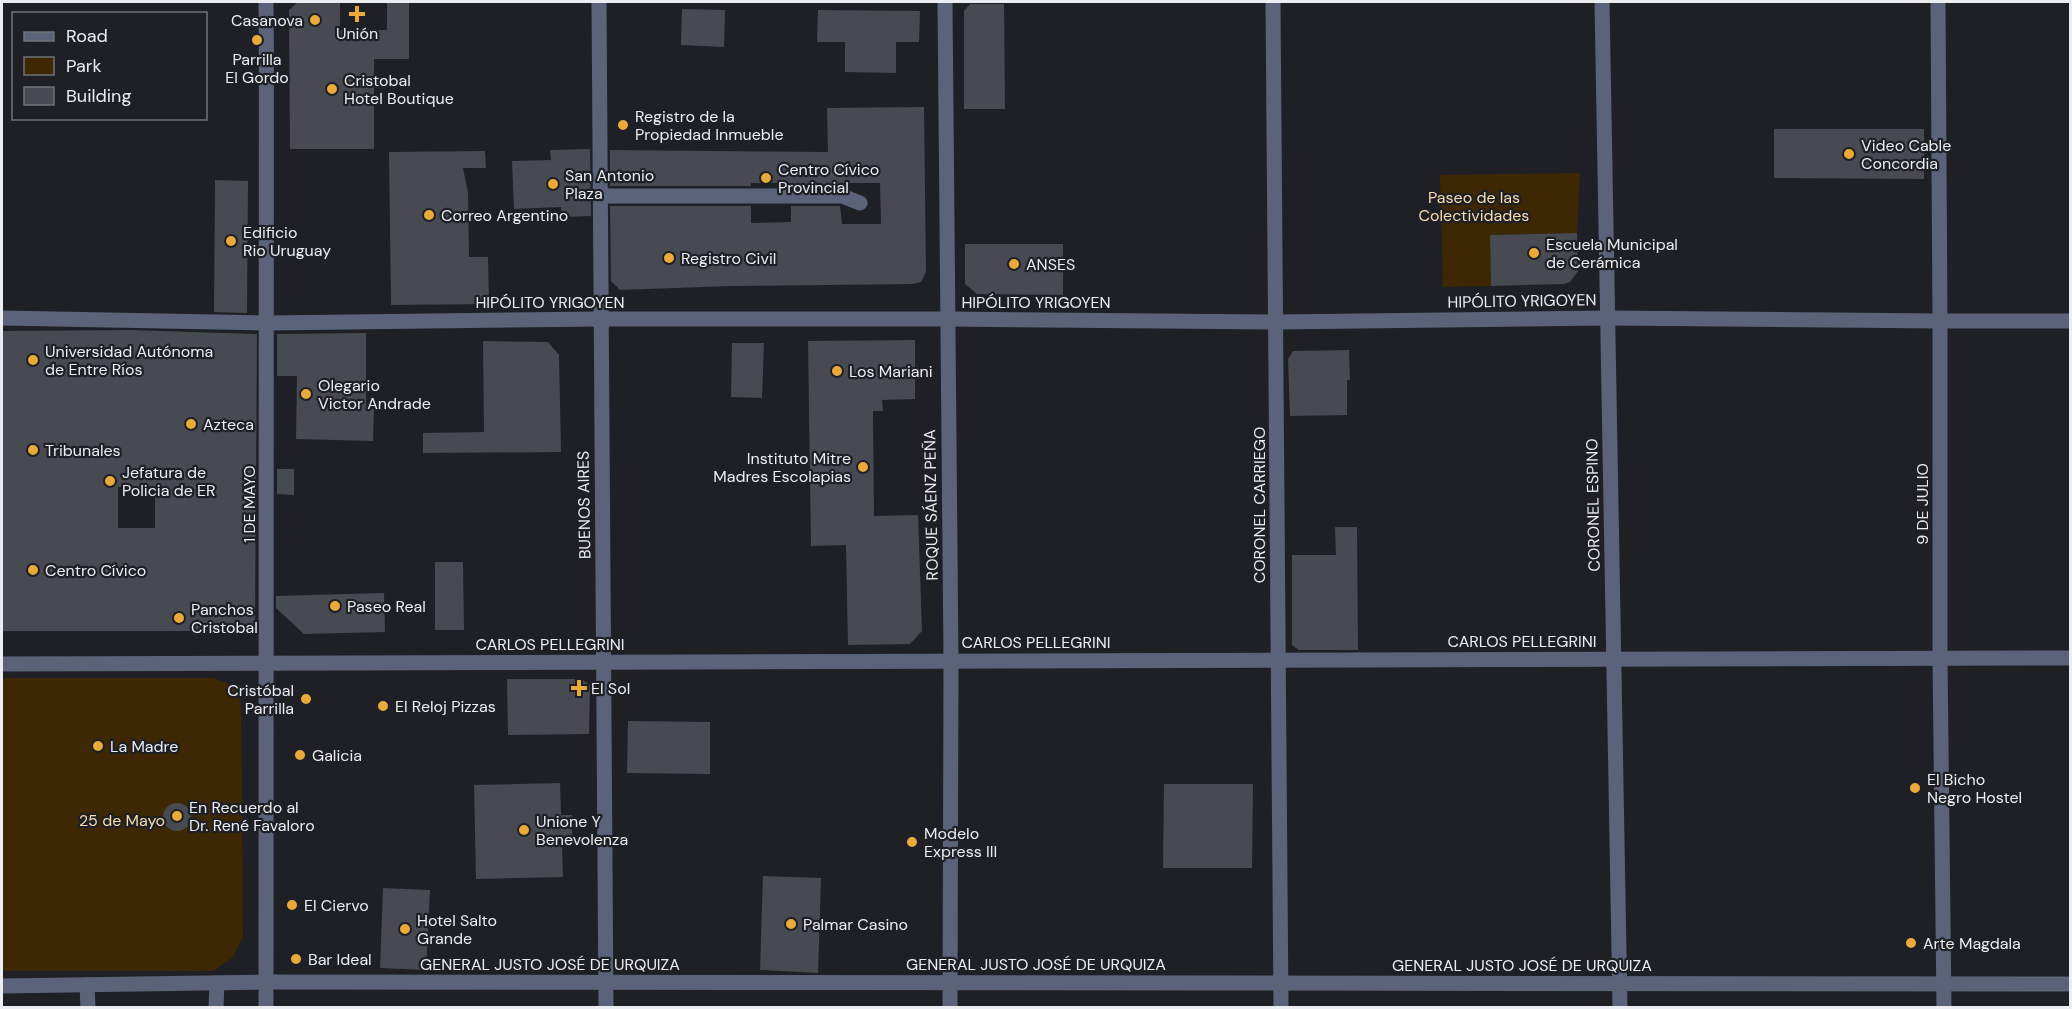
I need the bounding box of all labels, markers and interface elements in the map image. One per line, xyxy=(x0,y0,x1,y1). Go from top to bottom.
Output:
marker: Unión xyxy=(350,7,364,21)
place label: Casanova xyxy=(231,10,303,31)
legend xyxy=(12,12,207,120)
marker: Casanova xyxy=(308,13,322,27)
place label: Unión xyxy=(336,23,378,44)
text: Road xyxy=(66,24,108,48)
marker: Parrilla El Gordo xyxy=(250,33,264,47)
place label: Parrilla El Gordo xyxy=(225,49,289,88)
text: Park xyxy=(66,54,102,78)
place label: Cristobal Hotel Boutique xyxy=(344,70,454,109)
marker: Cristobal Hotel Boutique xyxy=(325,82,339,96)
text: Building xyxy=(66,84,131,108)
place label: Registro de la Propiedad Inmueble xyxy=(635,106,783,145)
marker: Registro de la Propiedad Inmueble xyxy=(616,118,630,132)
place label: Video Cable Concordia xyxy=(1861,135,1951,174)
marker: Video Cable Concordia xyxy=(1842,147,1856,161)
place label: Centro Cívico Provincial xyxy=(778,159,879,198)
place label: San Antonio Plaza xyxy=(565,165,654,204)
marker: Centro Cívico Provincial xyxy=(759,171,773,185)
marker: San Antonio Plaza xyxy=(546,177,560,191)
park label: Paseo de las Colectividades xyxy=(1419,187,1529,226)
place label: Correo Argentino xyxy=(441,205,568,226)
marker: Correo Argentino xyxy=(422,208,436,222)
place label: Edificio Rio Uruguay xyxy=(243,222,331,261)
marker: Edificio Rio Uruguay xyxy=(224,234,238,248)
place label: Escuela Municipal de Cerámica xyxy=(1546,234,1678,273)
marker: Escuela Municipal de Cerámica xyxy=(1527,246,1541,260)
place label: Registro Civil xyxy=(681,248,776,269)
marker: Registro Civil xyxy=(662,251,676,265)
place label: ANSES xyxy=(1026,254,1075,275)
marker: ANSES xyxy=(1007,257,1021,271)
street label: HIPÓLITO YRIGOYEN xyxy=(1447,289,1597,313)
street label: HIPÓLITO YRIGOYEN xyxy=(475,292,625,313)
street label: HIPÓLITO YRIGOYEN xyxy=(961,292,1111,313)
place label: Universidad Autónoma de Entre Ríos xyxy=(45,341,213,380)
marker: Universidad Autónoma de Entre Ríos xyxy=(26,353,40,367)
place label: Los Mariani xyxy=(849,361,933,382)
marker: Los Mariani xyxy=(830,364,844,378)
place label: Olegario Victor Andrade xyxy=(318,375,431,414)
marker: Olegario Victor Andrade xyxy=(299,387,313,401)
place label: Azteca xyxy=(203,414,254,435)
marker: Azteca xyxy=(184,417,198,431)
street label: CORONEL CARRIEGO xyxy=(1249,427,1270,583)
street label: ROQUE SÁENZ PEÑA xyxy=(919,429,943,581)
street label: CORONEL ESPINO xyxy=(1581,438,1605,572)
place label: Tribunales xyxy=(45,440,121,461)
marker: Tribunales xyxy=(26,443,40,457)
place label: Instituto Mitre Madres Escolapias xyxy=(713,448,851,487)
street label: BUENOS AIRES xyxy=(573,451,595,559)
marker: Instituto Mitre Madres Escolapias xyxy=(856,460,870,474)
place label: Jefatura de Policia de ER xyxy=(122,462,216,501)
street label: 9 DE JULIO xyxy=(1912,463,1933,545)
street label: 1 DE MAYO xyxy=(239,465,260,543)
marker: Jefatura de Policia de ER xyxy=(103,474,117,488)
place label: Centro Cívico xyxy=(45,560,146,581)
marker: Centro Cívico xyxy=(26,563,40,577)
place label: Paseo Real xyxy=(347,596,426,617)
place label: Panchos Cristobal xyxy=(191,599,258,638)
marker: Paseo Real xyxy=(328,599,342,613)
marker: Panchos Cristobal xyxy=(172,611,186,625)
street label: CARLOS PELLEGRINI xyxy=(1447,631,1597,652)
street label: CARLOS PELLEGRINI xyxy=(961,632,1111,653)
street label: CARLOS PELLEGRINI xyxy=(475,634,625,655)
place label: El Sol xyxy=(591,678,630,699)
place label: Cristóbal Parrilla xyxy=(227,680,294,719)
marker: El Sol xyxy=(572,681,586,695)
marker: Cristóbal Parrilla xyxy=(299,692,313,706)
place label: El Reloj Pizzas xyxy=(395,696,496,717)
marker: El Reloj Pizzas xyxy=(376,699,390,713)
place label: La Madre xyxy=(110,736,178,757)
marker: La Madre xyxy=(91,739,105,753)
place label: Galicia xyxy=(312,745,362,766)
marker: Galicia xyxy=(293,748,307,762)
place label: El Bicho Negro Hostel xyxy=(1927,769,2022,808)
marker: El Bicho Negro Hostel xyxy=(1908,781,1922,795)
place label: En Recuerdo al Dr. René Favaloro xyxy=(189,797,315,836)
marker: En Recuerdo al Dr. René Favaloro xyxy=(170,809,184,823)
park label: 25 de Mayo xyxy=(79,810,165,831)
place label: Unione Y Benevolenza xyxy=(536,811,628,850)
marker: Unione Y Benevolenza xyxy=(517,823,531,837)
place label: Modelo Express III xyxy=(924,823,997,862)
marker: Modelo Express III xyxy=(905,835,919,849)
place label: El Ciervo xyxy=(304,895,369,916)
marker: El Ciervo xyxy=(285,898,299,912)
place label: Hotel Salto Grande xyxy=(417,910,497,949)
place label: Palmar Casino xyxy=(803,914,908,935)
marker: Palmar Casino xyxy=(784,917,798,931)
marker: Hotel Salto Grande xyxy=(398,922,412,936)
place label: Arte Magdala xyxy=(1923,933,2021,954)
marker: Arte Magdala xyxy=(1904,936,1918,950)
place label: Bar Ideal xyxy=(308,949,372,970)
marker: Bar Ideal xyxy=(289,952,303,966)
street label: GENERAL JUSTO JOSÉ DE URQUIZA xyxy=(420,954,680,975)
street label: GENERAL JUSTO JOSÉ DE URQUIZA xyxy=(906,954,1166,975)
street label: GENERAL JUSTO JOSÉ DE URQUIZA xyxy=(1392,955,1652,976)

